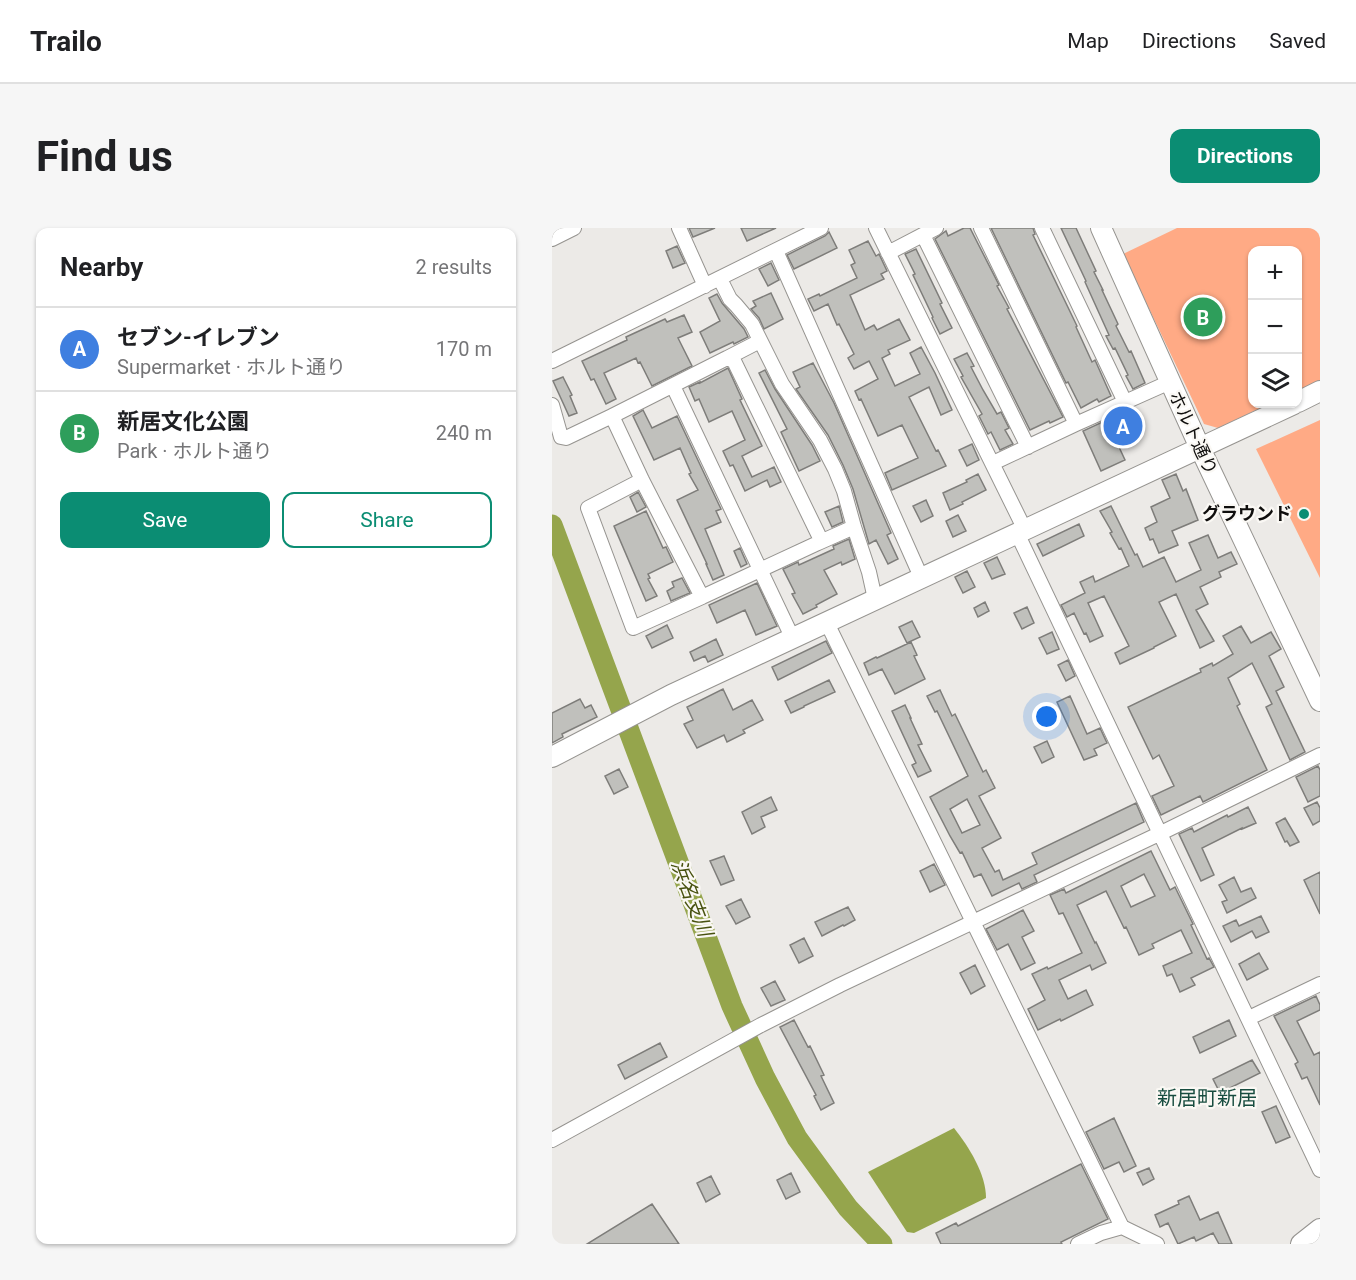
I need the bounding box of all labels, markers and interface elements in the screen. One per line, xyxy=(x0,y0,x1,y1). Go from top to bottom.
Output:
text: Trailo xyxy=(30,25,102,58)
text: Map xyxy=(1067,29,1109,53)
text: Directions xyxy=(1142,29,1236,53)
text: Saved xyxy=(1269,29,1326,53)
button: Directions xyxy=(1170,129,1320,183)
text: Find us xyxy=(36,132,173,181)
map controls xyxy=(1248,246,1302,408)
button: + xyxy=(1248,246,1302,300)
text: Nearby xyxy=(60,252,143,282)
text: 2 results xyxy=(416,255,492,279)
pin: B xyxy=(1184,294,1222,340)
button: − xyxy=(1248,300,1302,354)
text: セブン-イレブン xyxy=(117,325,280,350)
text: A xyxy=(73,337,86,361)
text: 170 m xyxy=(436,337,492,361)
button: layers xyxy=(1248,354,1302,408)
text: Supermarket · ホルト通り xyxy=(117,355,346,379)
street label: ホルト通り xyxy=(1165,388,1222,478)
pin: A xyxy=(1104,404,1142,448)
text: 新居文化公園 xyxy=(117,409,249,434)
text: B xyxy=(73,421,86,445)
text: 240 m xyxy=(436,421,492,445)
text: Park · ホルト通り xyxy=(117,439,272,463)
button: Save xyxy=(60,492,270,548)
button: Share xyxy=(282,492,492,548)
place label: グラウンド xyxy=(1202,503,1292,524)
marker: グラウンド xyxy=(1297,507,1311,521)
your location xyxy=(1032,702,1061,731)
water label: 浜名支川 xyxy=(666,856,718,942)
district label: 新居町新居 xyxy=(1157,1086,1257,1110)

